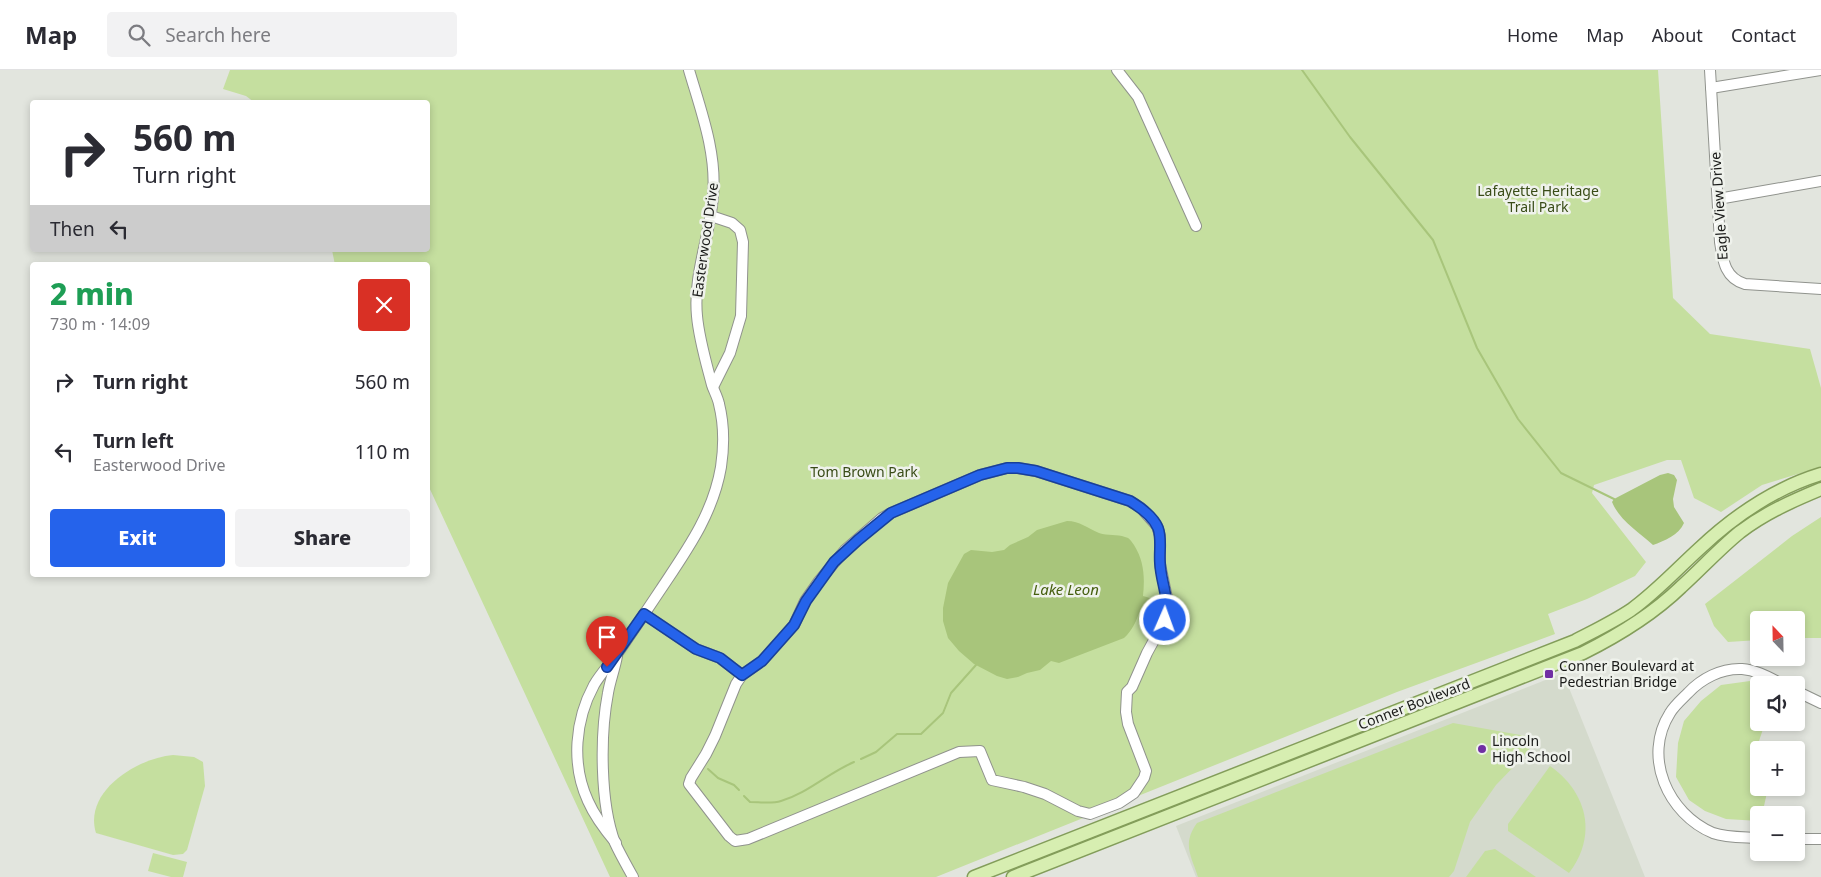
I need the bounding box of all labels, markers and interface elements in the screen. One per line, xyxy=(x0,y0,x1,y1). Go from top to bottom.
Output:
search box xyxy=(107,12,457,57)
text: Map xyxy=(25,18,77,51)
icon: search xyxy=(125,21,153,49)
text: Search here xyxy=(165,22,271,48)
text: Home xyxy=(1507,23,1558,47)
text: Map xyxy=(1586,23,1624,47)
text: About xyxy=(1652,23,1703,47)
text: Contact xyxy=(1731,23,1796,47)
text: 560 m xyxy=(133,114,236,161)
icon: right xyxy=(50,120,115,185)
street label: Eagle View Drive xyxy=(1705,151,1732,261)
text: Turn right xyxy=(133,159,236,189)
street label: Easterwood Drive xyxy=(687,181,722,299)
park label: Lafayette Heritage Trail Park xyxy=(1477,181,1599,216)
icon: left xyxy=(105,215,133,243)
text: Then xyxy=(50,216,95,242)
text: 2 min xyxy=(50,273,134,314)
button: close xyxy=(358,279,410,331)
text: 730 m · 14:09 xyxy=(50,313,150,335)
icon: right xyxy=(50,368,78,396)
text: Turn right xyxy=(93,369,188,395)
text: 560 m xyxy=(355,369,410,395)
text: Turn left xyxy=(93,428,174,454)
icon: left xyxy=(50,438,78,466)
text: 110 m xyxy=(355,439,410,465)
text: Easterwood Drive xyxy=(93,454,225,476)
park label: Tom Brown Park xyxy=(810,462,918,481)
button: Exit xyxy=(50,509,225,567)
button: Share xyxy=(235,509,410,567)
water label: Lake Leon xyxy=(1033,579,1099,599)
position arrow xyxy=(1138,593,1190,645)
north arrow xyxy=(1750,611,1805,666)
map controls xyxy=(1750,611,1805,861)
pin xyxy=(586,616,628,667)
icon: arrive xyxy=(593,623,621,651)
place label: Conner Boulevard at Pedestrian Bridge xyxy=(1559,656,1694,691)
marker: Conner Boulevard at Pedestrian Bridge xyxy=(1543,668,1555,680)
street label: Conner Boulevard xyxy=(1355,673,1473,734)
button: sound xyxy=(1750,676,1805,731)
place label: Lincoln High School xyxy=(1492,731,1571,766)
button: + xyxy=(1750,741,1805,796)
marker: Lincoln High School xyxy=(1476,743,1488,755)
button: − xyxy=(1750,806,1805,861)

